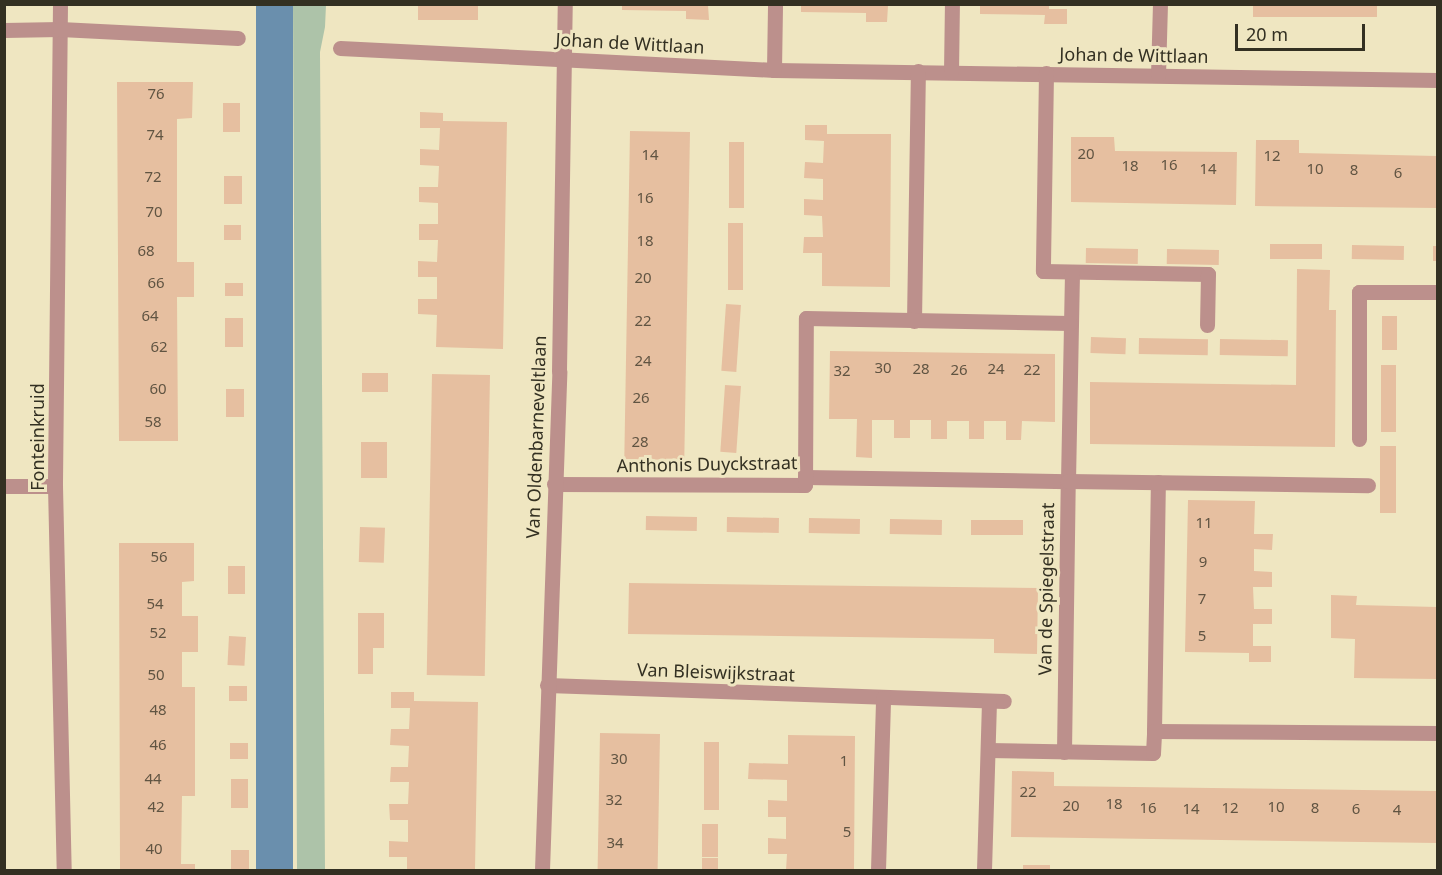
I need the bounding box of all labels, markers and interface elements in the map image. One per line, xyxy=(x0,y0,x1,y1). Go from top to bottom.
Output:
scale bar xyxy=(1238,12,1368,50)
text: 20 m xyxy=(1246,22,1288,46)
street label: Johan de Wittlaan xyxy=(555,28,705,58)
street label: Johan de Wittlaan xyxy=(1059,43,1209,67)
house number: 76 xyxy=(147,85,165,103)
house number: 74 xyxy=(146,126,164,144)
house number: 20 xyxy=(1077,145,1095,163)
house number: 14 xyxy=(641,146,659,164)
house number: 12 xyxy=(1263,147,1281,165)
house number: 16 xyxy=(1160,156,1178,174)
house number: 18 xyxy=(1121,157,1139,175)
house number: 14 xyxy=(1199,160,1217,178)
house number: 10 xyxy=(1306,160,1324,178)
house number: 8 xyxy=(1350,161,1358,179)
house number: 6 xyxy=(1394,164,1402,182)
house number: 72 xyxy=(144,168,162,186)
house number: 16 xyxy=(636,189,654,207)
house number: 70 xyxy=(145,203,163,221)
house number: 18 xyxy=(636,232,654,250)
house number: 68 xyxy=(137,242,155,260)
house number: 20 xyxy=(634,269,652,287)
house number: 66 xyxy=(147,274,165,292)
house number: 64 xyxy=(141,307,159,325)
house number: 22 xyxy=(634,312,652,330)
street label: Van Oldenbarneveltlaan xyxy=(522,335,550,539)
house number: 62 xyxy=(150,338,168,356)
house number: 24 xyxy=(634,352,652,370)
house number: 30 xyxy=(874,359,892,377)
house number: 28 xyxy=(912,360,930,378)
house number: 24 xyxy=(987,360,1005,378)
house number: 26 xyxy=(950,361,968,379)
house number: 22 xyxy=(1023,361,1041,379)
house number: 32 xyxy=(833,362,851,380)
house number: 60 xyxy=(149,380,167,398)
street label: Fonteinkruid xyxy=(26,383,48,491)
house number: 26 xyxy=(632,389,650,407)
house number: 58 xyxy=(144,413,162,431)
house number: 28 xyxy=(631,433,649,451)
street label: Anthonis Duyckstraat xyxy=(616,452,798,476)
street label: Van de Spiegelstraat xyxy=(1034,502,1058,676)
house number: 11 xyxy=(1195,514,1213,532)
house number: 56 xyxy=(150,548,168,566)
house number: 9 xyxy=(1199,553,1207,571)
house number: 7 xyxy=(1198,590,1206,608)
house number: 54 xyxy=(146,595,164,613)
house number: 52 xyxy=(149,624,167,642)
house number: 5 xyxy=(1198,627,1206,645)
street label: Van Bleiswijkstraat xyxy=(637,658,795,686)
house number: 50 xyxy=(147,666,165,684)
house number: 48 xyxy=(149,701,167,719)
house number: 46 xyxy=(149,736,167,754)
house number: 30 xyxy=(610,750,628,768)
house number: 1 xyxy=(840,752,848,770)
house number: 44 xyxy=(144,770,162,788)
house number: 22 xyxy=(1019,783,1037,801)
house number: 32 xyxy=(605,791,623,809)
house number: 18 xyxy=(1105,795,1123,813)
house number: 20 xyxy=(1062,797,1080,815)
house number: 42 xyxy=(147,798,165,816)
house number: 10 xyxy=(1267,798,1285,816)
house number: 16 xyxy=(1139,799,1157,817)
house number: 12 xyxy=(1221,799,1239,817)
house number: 8 xyxy=(1311,799,1319,817)
house number: 14 xyxy=(1182,800,1200,818)
house number: 6 xyxy=(1352,800,1360,818)
house number: 4 xyxy=(1393,801,1401,819)
house number: 5 xyxy=(843,823,851,841)
house number: 34 xyxy=(606,834,624,852)
house number: 40 xyxy=(145,840,163,858)

